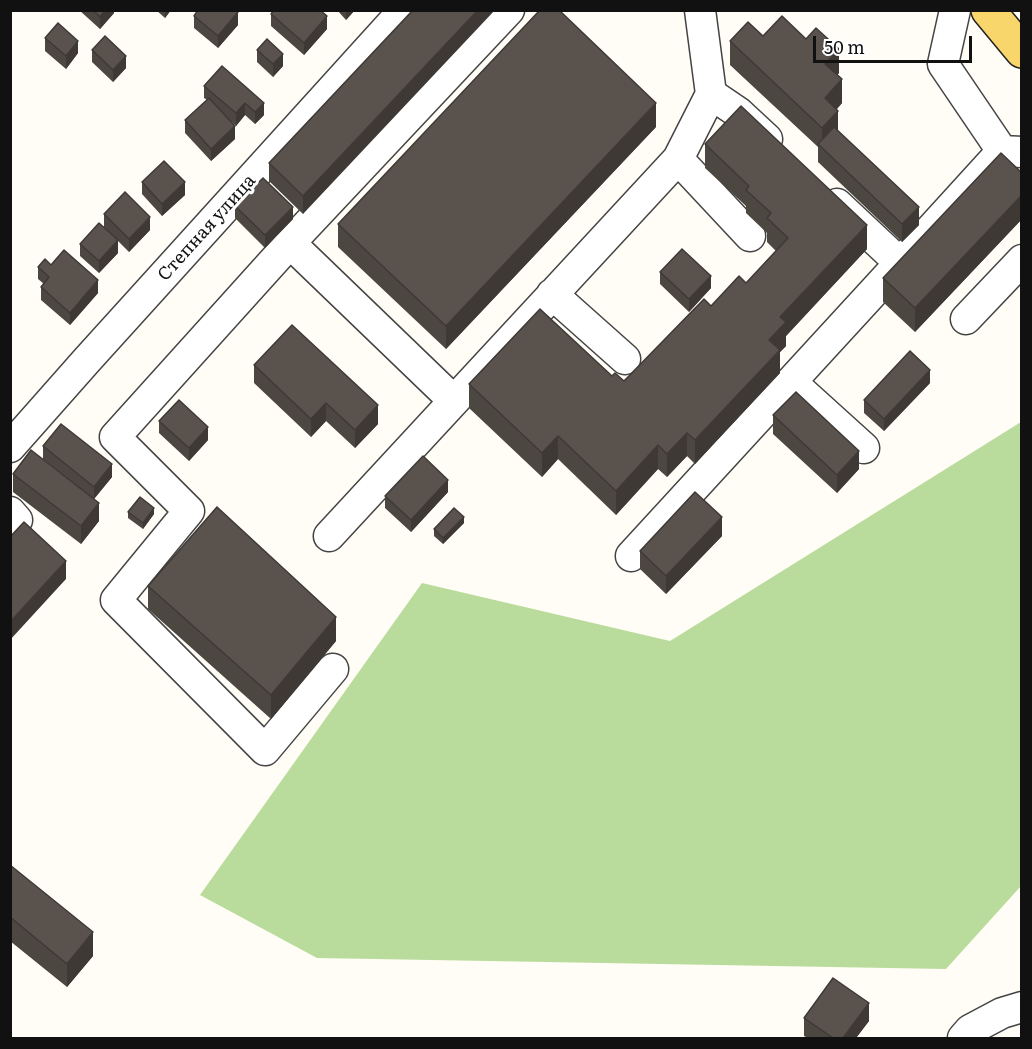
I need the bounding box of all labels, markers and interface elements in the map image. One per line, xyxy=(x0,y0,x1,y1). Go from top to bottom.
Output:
scale bar xyxy=(816,24,975,62)
text: 50 m xyxy=(824,33,865,60)
street label: Степная улица xyxy=(154,170,260,286)

